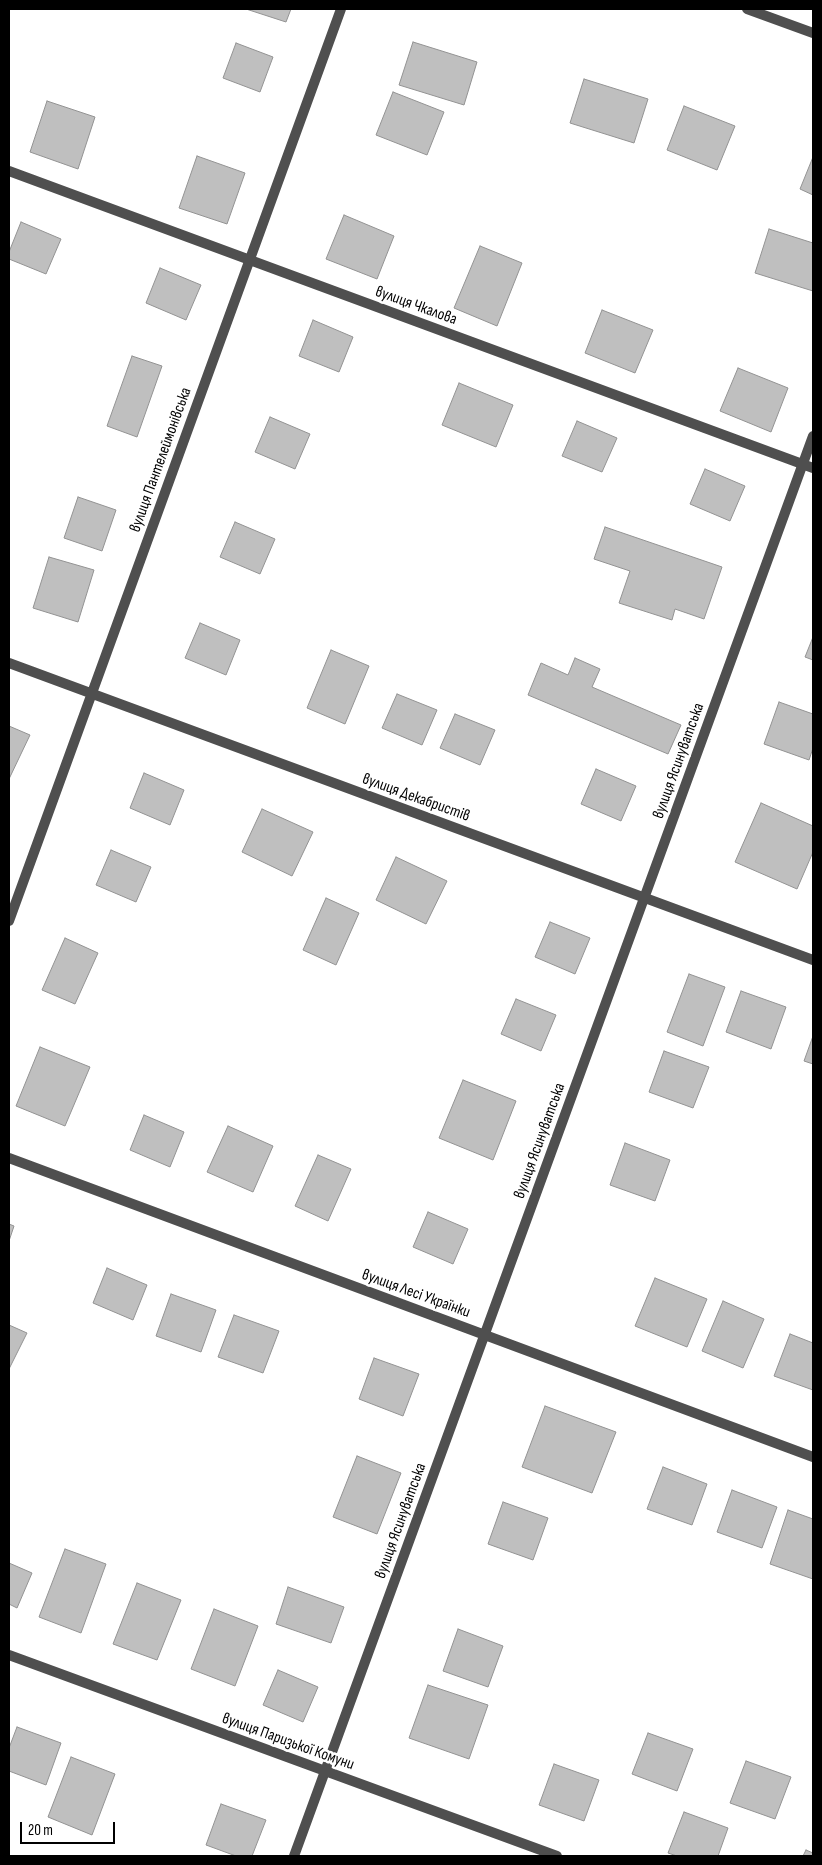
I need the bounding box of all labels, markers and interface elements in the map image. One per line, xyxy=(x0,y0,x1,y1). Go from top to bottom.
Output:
street label: вулиця Чкалова xyxy=(373,282,459,330)
street label: вулиця Пантелеймонівська xyxy=(126,385,196,535)
street label: вулиця Ясинуватська xyxy=(649,700,709,822)
street label: вулиця Декабристів xyxy=(360,770,472,826)
street label: вулиця Ясинуватська xyxy=(510,1080,570,1202)
street label: вулиця Лесі Українки xyxy=(359,1266,473,1322)
street label: вулиця Ясинуватська xyxy=(371,1460,431,1582)
street label: вулиця Паризької Комуни xyxy=(219,1709,357,1775)
scale bar xyxy=(22,1812,118,1844)
text: 20 m xyxy=(28,1821,53,1840)

